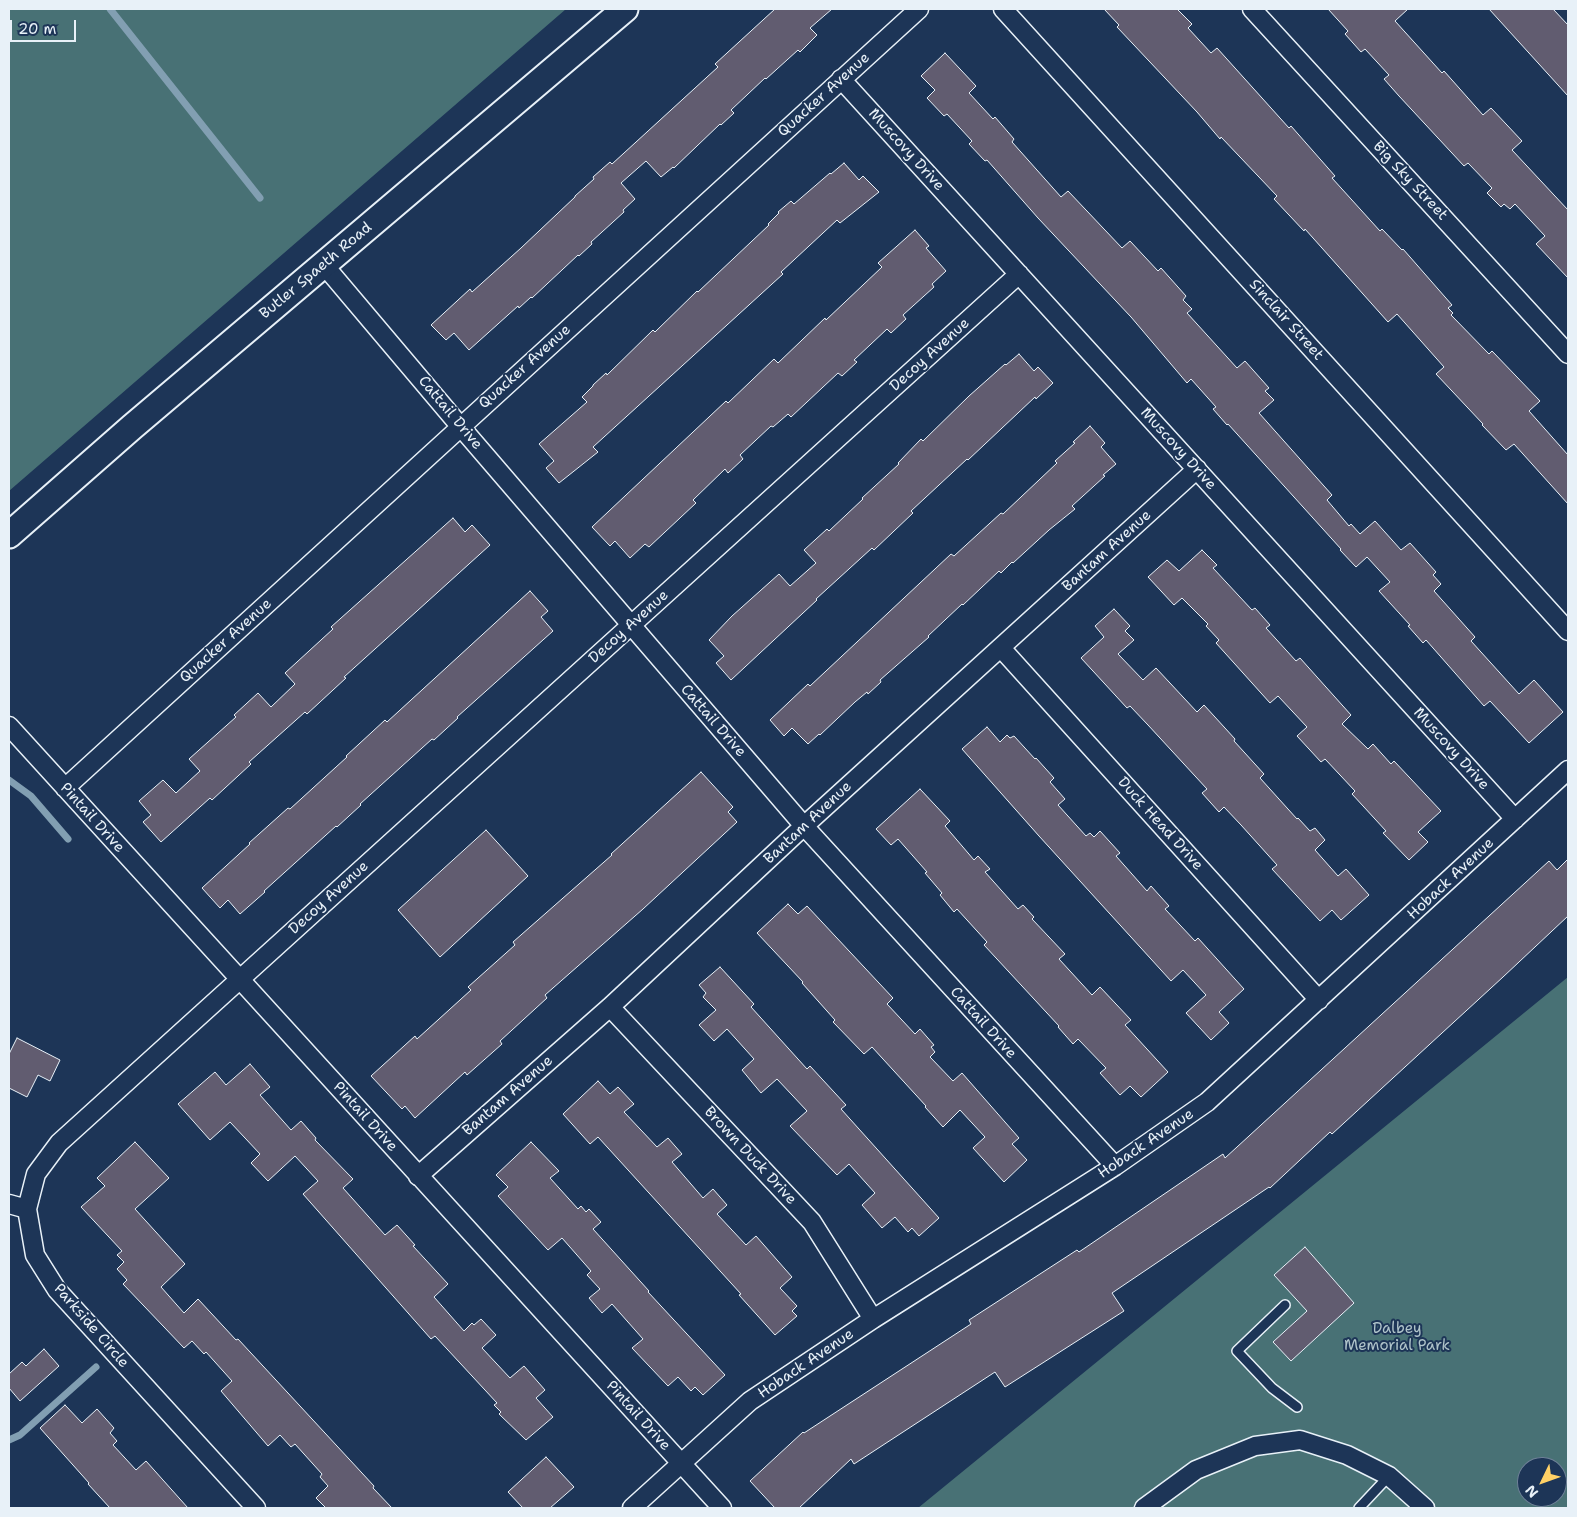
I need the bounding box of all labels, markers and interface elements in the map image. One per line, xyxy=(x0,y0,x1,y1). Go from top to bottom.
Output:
scale bar xyxy=(12,10,79,42)
text: 20 m xyxy=(18,19,57,39)
street label: Quacker Avenue xyxy=(774,49,874,141)
street label: Muscovy Drive xyxy=(864,105,948,195)
street label: Big Sky Street xyxy=(1369,138,1451,224)
street label: Butler Spaeth Road xyxy=(256,219,376,323)
street label: Sinclair Street xyxy=(1245,276,1327,364)
street label: Decoy Avenue xyxy=(886,315,974,395)
street label: Quacker Avenue xyxy=(475,321,575,413)
street label: Cattail Drive xyxy=(414,373,486,453)
street label: Muscovy Drive xyxy=(1136,404,1220,494)
street label: Bantam Avenue xyxy=(1059,506,1155,596)
street label: Decoy Avenue xyxy=(585,587,673,667)
street label: Quacker Avenue xyxy=(176,595,276,687)
street label: Cattail Drive xyxy=(677,681,749,761)
street label: Muscovy Drive xyxy=(1409,704,1493,794)
street label: Duck Head Drive xyxy=(1113,774,1207,874)
street label: Bantam Avenue xyxy=(760,778,856,868)
street label: Pintail Drive xyxy=(56,779,128,857)
street label: Hoback Avenue xyxy=(1404,834,1498,924)
street label: Decoy Avenue xyxy=(285,858,373,938)
street label: Cattail Drive xyxy=(946,983,1020,1063)
street label: Bantam Avenue xyxy=(459,1052,557,1140)
street label: Pintail Drive xyxy=(329,1078,401,1156)
street label: Brown Duck Drive xyxy=(700,1103,800,1209)
street label: Hoback Avenue xyxy=(1095,1105,1197,1183)
street label: Parkside Circle xyxy=(50,1280,132,1372)
park label: Dalbey Memorial Park xyxy=(1344,1320,1450,1355)
street label: Hoback Avenue xyxy=(755,1325,857,1403)
street label: Pintail Drive xyxy=(602,1377,674,1455)
north arrow xyxy=(1517,1457,1567,1507)
text: N xyxy=(1521,1481,1542,1502)

